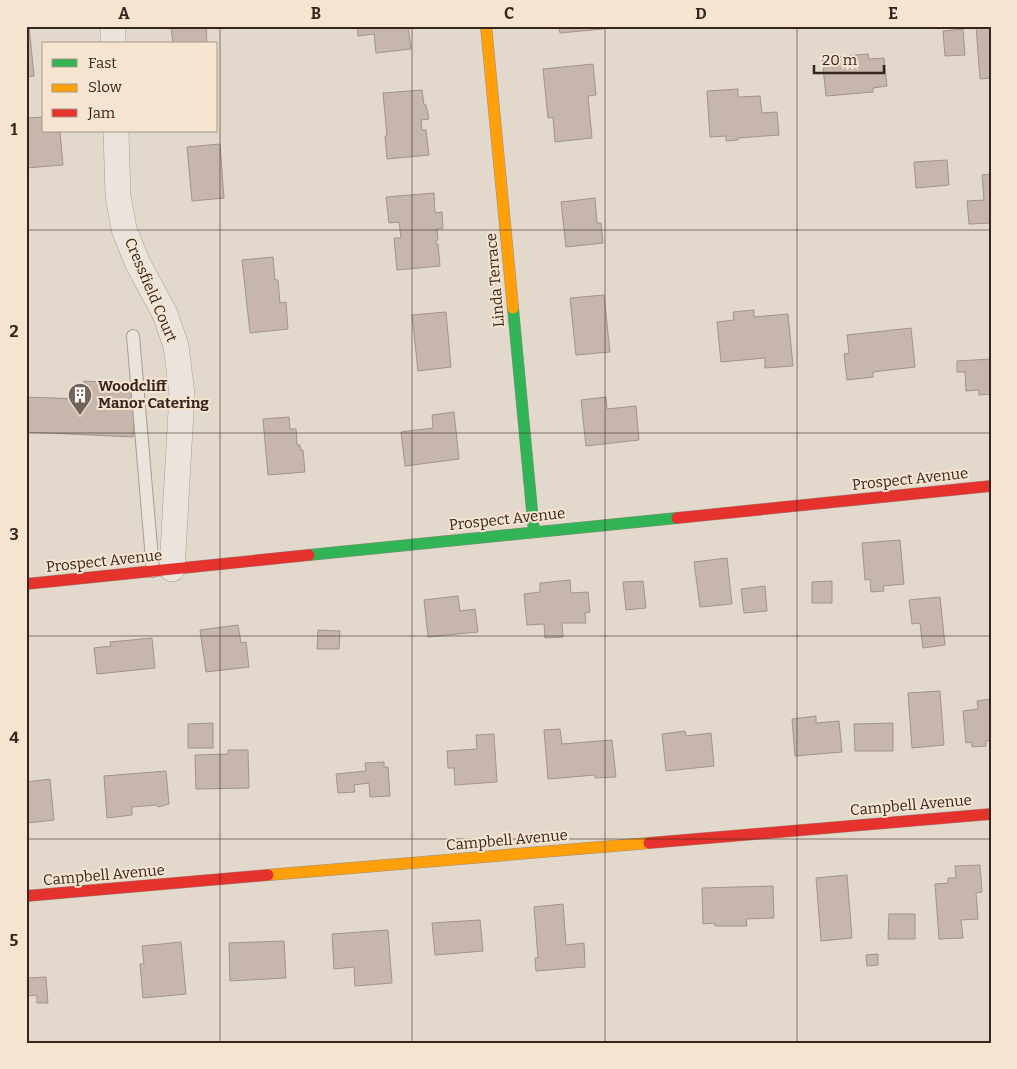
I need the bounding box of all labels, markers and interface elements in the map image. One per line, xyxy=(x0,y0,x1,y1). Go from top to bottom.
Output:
text: A xyxy=(118,4,130,23)
text: B xyxy=(311,4,321,23)
text: C xyxy=(504,4,514,23)
text: D xyxy=(695,4,707,23)
text: E xyxy=(888,4,898,23)
legend xyxy=(42,42,218,132)
scale bar xyxy=(814,42,884,74)
text: 20 m xyxy=(822,51,858,69)
text: Fast xyxy=(88,54,117,72)
text: Slow xyxy=(88,78,123,96)
text: Jam xyxy=(87,104,116,122)
text: 1 xyxy=(11,120,18,139)
street label: Linda Terrace xyxy=(482,232,508,328)
street label: Cressfield Court xyxy=(121,235,181,345)
text: 2 xyxy=(9,322,19,341)
place label: Woodcliff Manor Catering xyxy=(98,377,209,412)
building icon: Woodcliff Manor Catering xyxy=(67,382,93,416)
street label: Prospect Avenue xyxy=(851,464,969,494)
street label: Prospect Avenue xyxy=(448,504,566,534)
text: 3 xyxy=(9,525,19,544)
street label: Prospect Avenue xyxy=(45,546,163,576)
text: 4 xyxy=(9,728,19,747)
street label: Campbell Avenue xyxy=(849,791,973,819)
street label: Campbell Avenue xyxy=(445,826,569,854)
street label: Campbell Avenue xyxy=(42,861,166,889)
text: 5 xyxy=(10,931,19,950)

